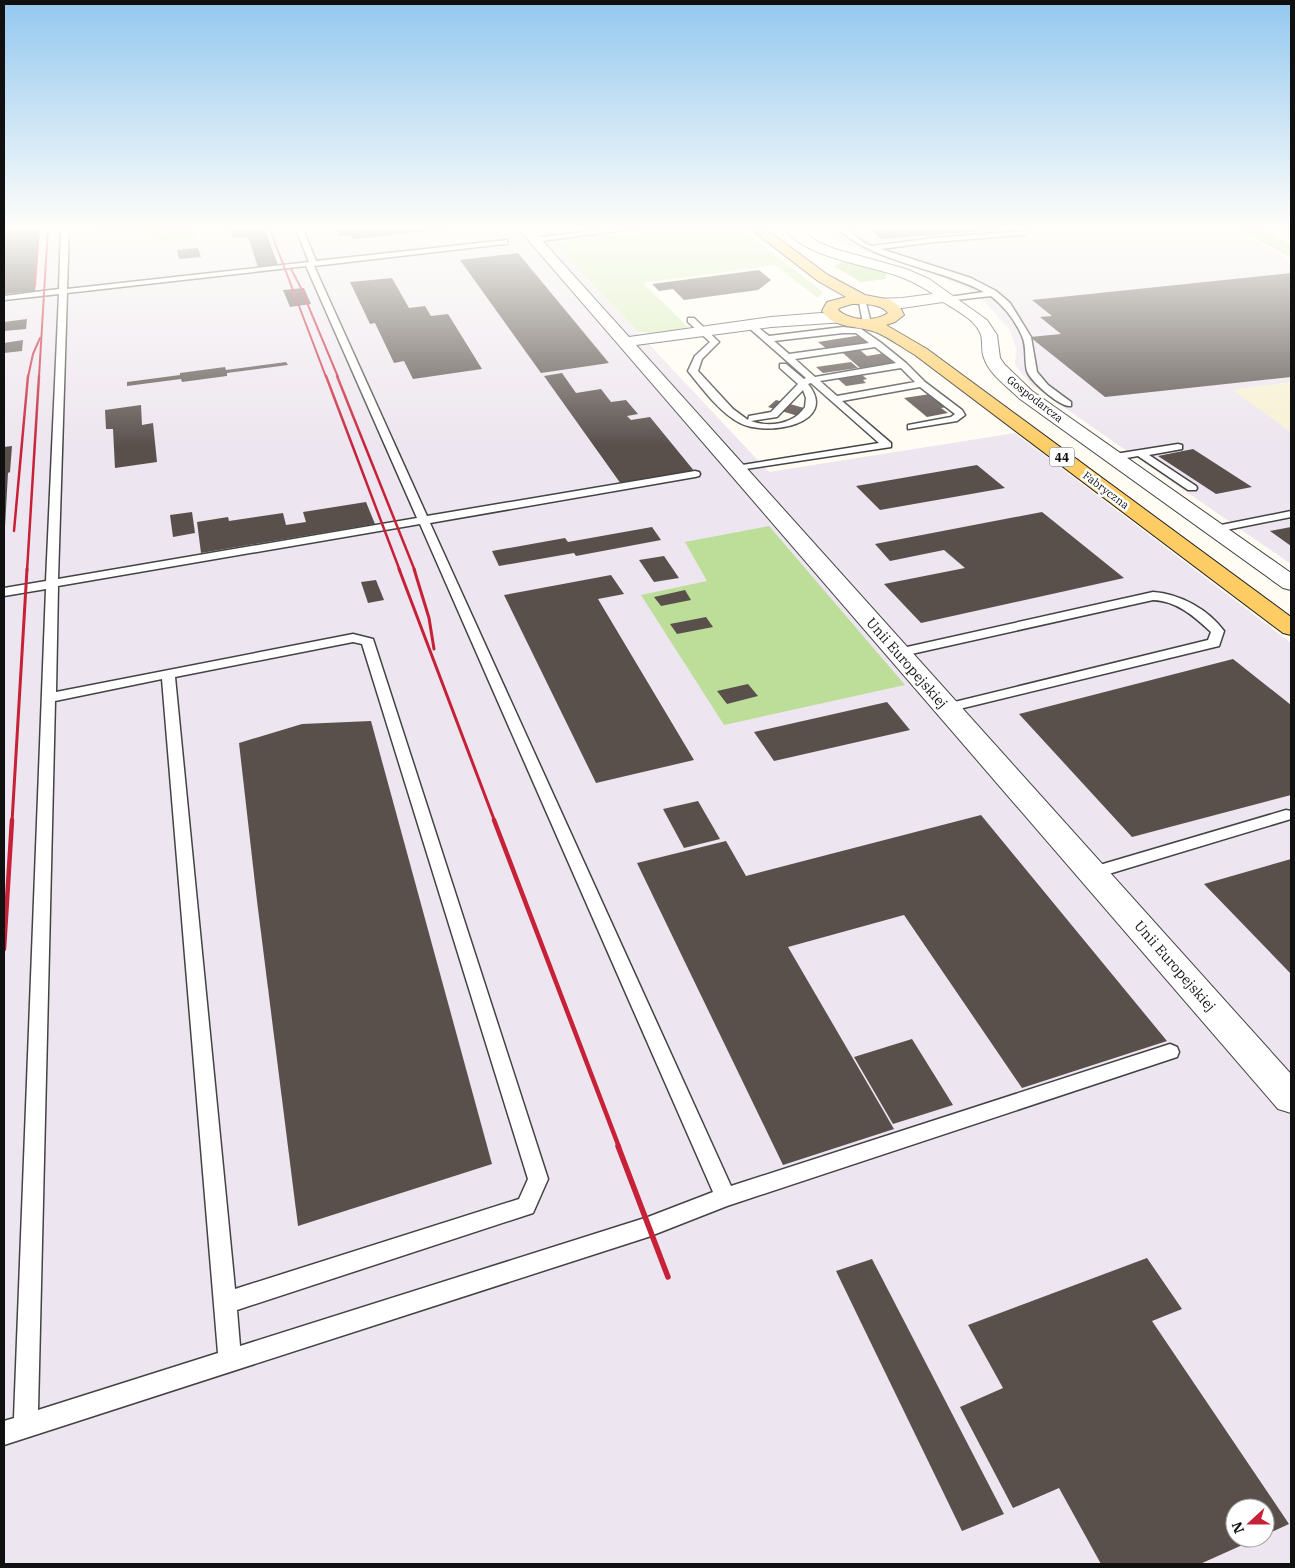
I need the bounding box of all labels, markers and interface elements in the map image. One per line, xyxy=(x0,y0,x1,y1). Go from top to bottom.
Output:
street label: Gospodarcza xyxy=(1004,373,1066,425)
road number: 44 xyxy=(1050,448,1074,467)
street label: Fabryczna xyxy=(1080,468,1132,512)
street label: Unii Europejskiej xyxy=(863,614,951,712)
street label: Unii Europejskiej xyxy=(1131,917,1219,1015)
north arrow xyxy=(1225,1498,1275,1548)
text: N xyxy=(1227,1519,1248,1536)

